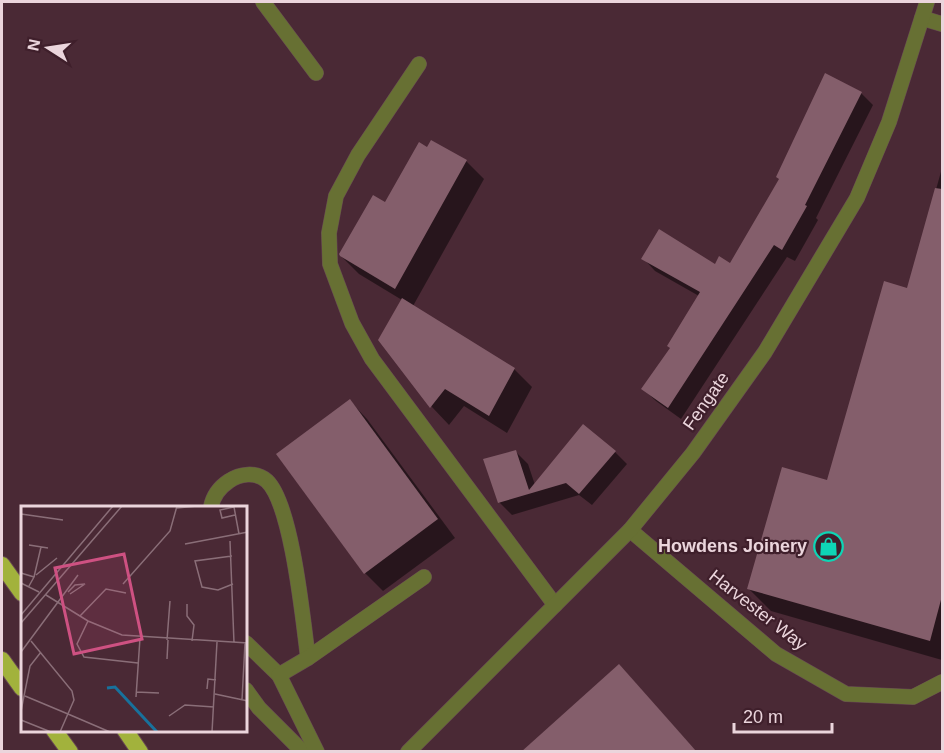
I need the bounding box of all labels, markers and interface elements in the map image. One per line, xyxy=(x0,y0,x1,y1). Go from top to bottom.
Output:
north arrow xyxy=(18,18,78,78)
text: N xyxy=(24,38,43,52)
street label: Fengate xyxy=(679,368,733,434)
inset map xyxy=(21,506,248,732)
shop icon: Howdens Joinery xyxy=(812,530,844,562)
place label: Howdens Joinery xyxy=(658,536,807,556)
street label: Harvester Way xyxy=(705,566,811,654)
scale bar xyxy=(734,696,832,734)
text: 20 m xyxy=(743,707,783,727)

